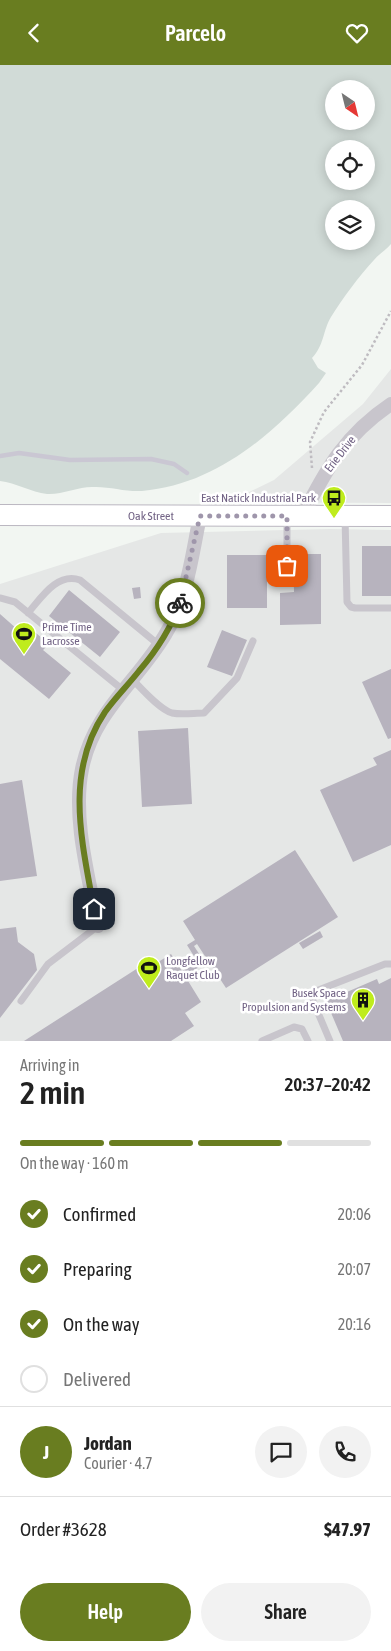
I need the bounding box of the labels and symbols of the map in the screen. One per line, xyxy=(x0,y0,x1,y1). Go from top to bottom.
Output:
north arrow xyxy=(325,80,375,130)
street label: Erie Drive xyxy=(322,433,358,475)
bus stop icon: East Natick Industrial Park xyxy=(321,485,347,519)
place label: East Natick Industrial Park xyxy=(201,491,317,505)
street label: Oak Street xyxy=(128,509,174,523)
pin xyxy=(266,545,308,587)
courier xyxy=(155,578,205,628)
place label: Prime Time Lacrosse xyxy=(42,620,92,648)
sports icon: Prime Time Lacrosse xyxy=(11,621,37,655)
pin xyxy=(73,888,115,930)
place label: Longfellow Raquet Club xyxy=(166,954,220,982)
sports icon: Longfellow Raquet Club xyxy=(136,955,162,989)
place label: Busek Space Propulsion and Systems xyxy=(242,986,346,1014)
building icon: Busek Space Propulsion and Systems xyxy=(350,987,376,1021)

